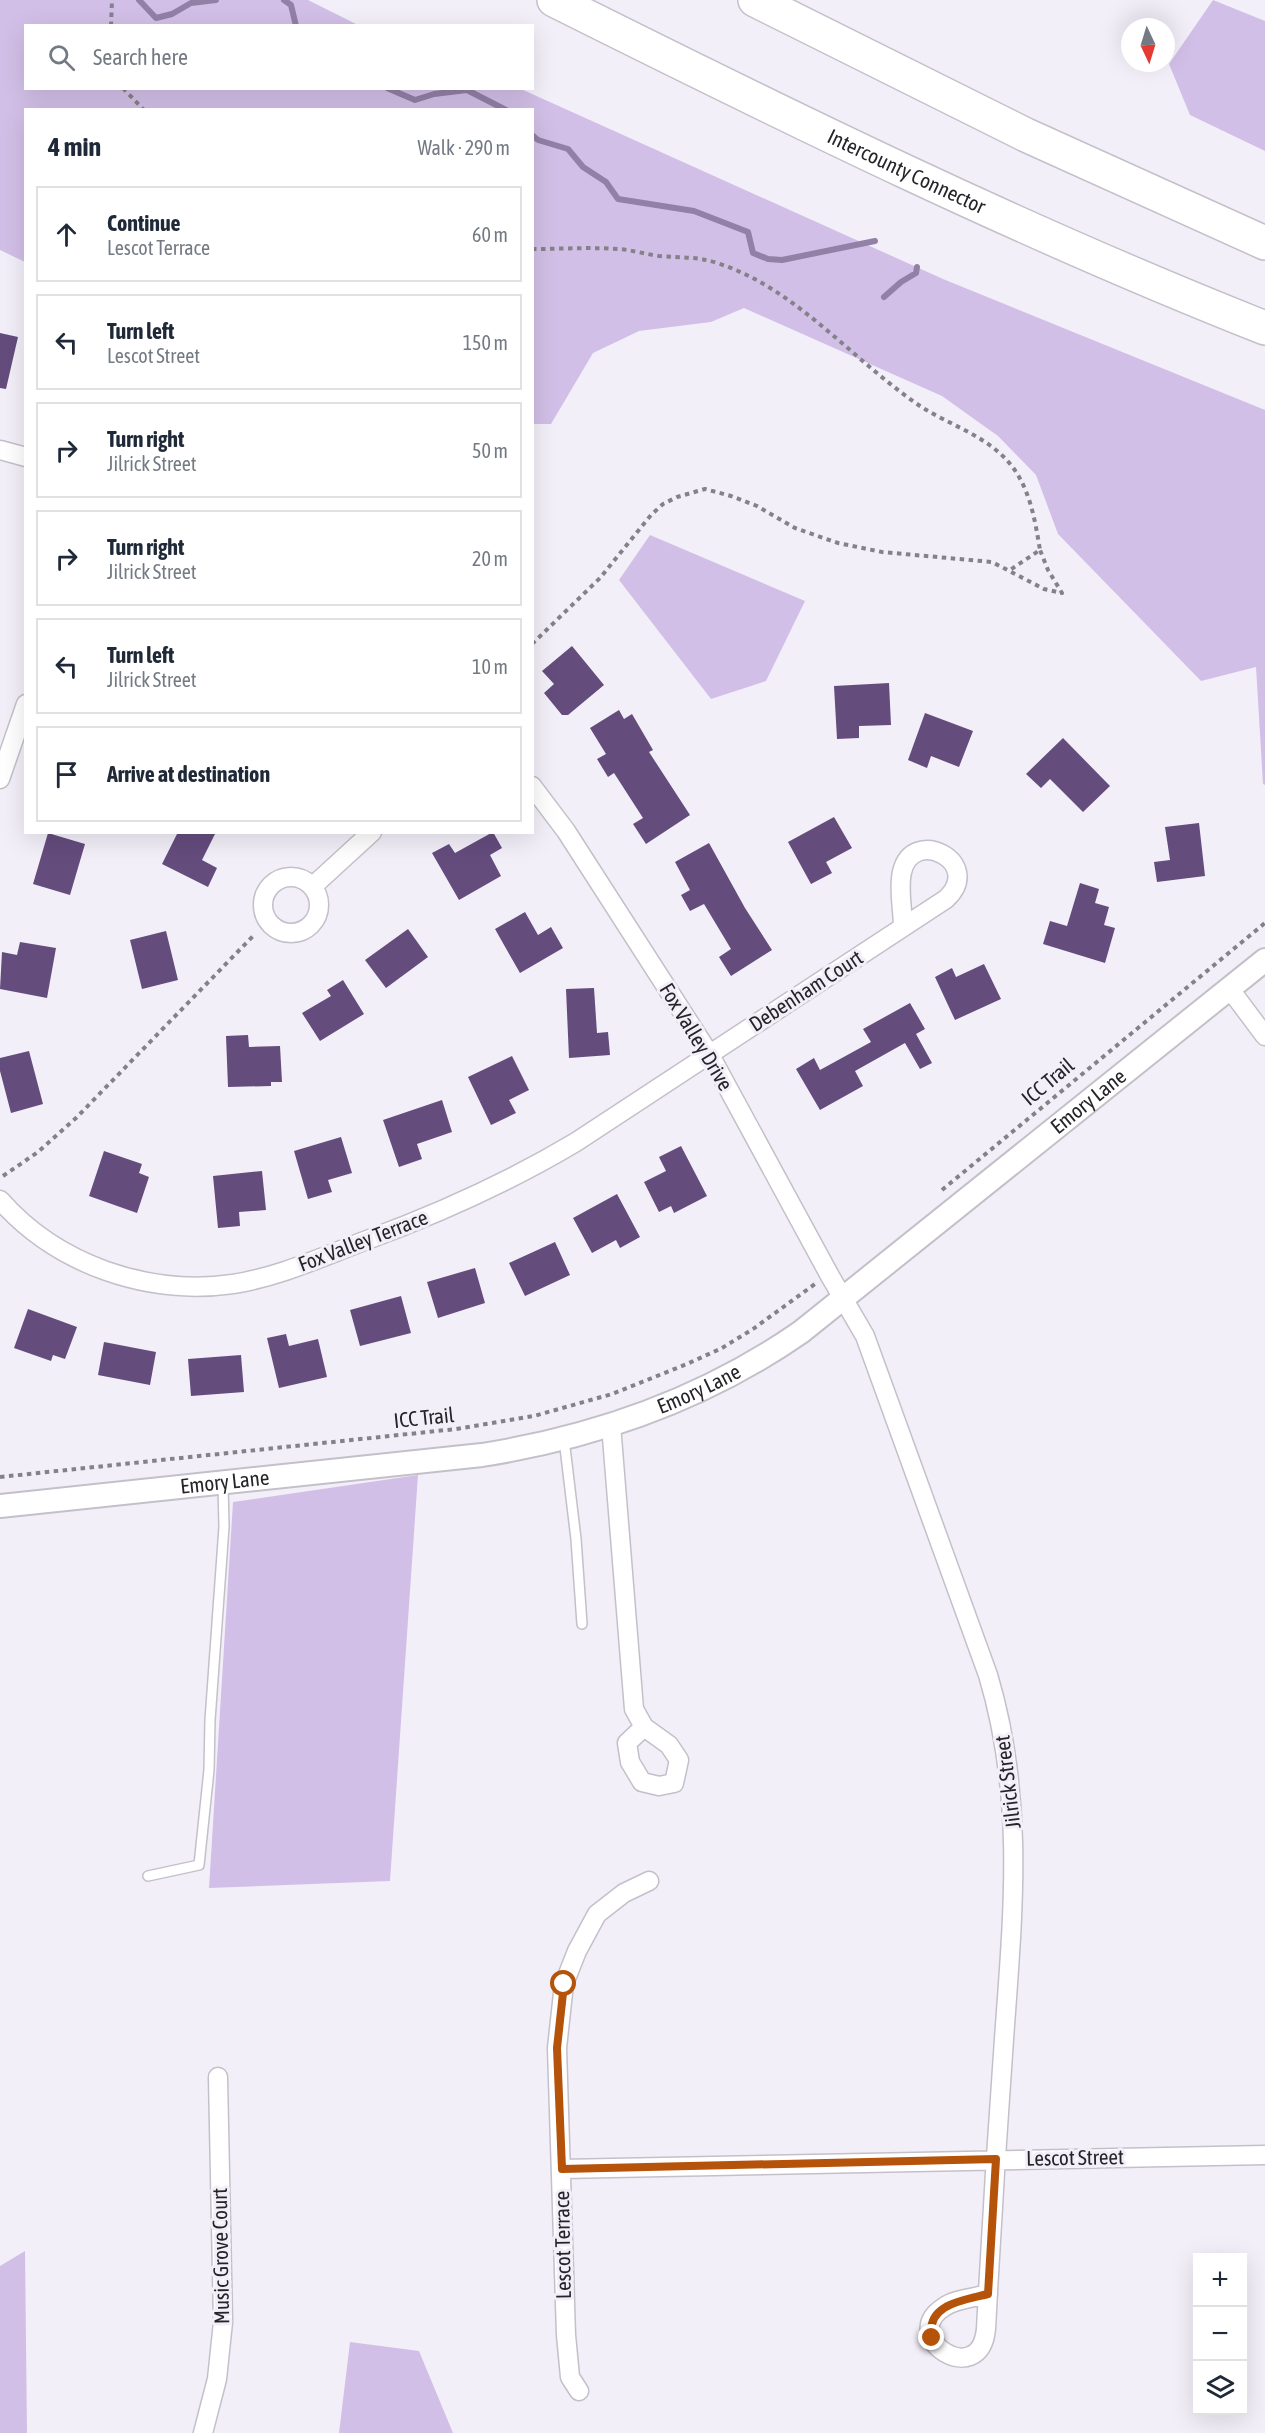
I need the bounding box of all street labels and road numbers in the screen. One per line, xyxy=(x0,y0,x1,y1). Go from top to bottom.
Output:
street label: Intercounty Connector xyxy=(824,123,990,218)
street label: Debenham Court xyxy=(744,945,867,1036)
street label: Fox Valley Drive xyxy=(655,978,738,1095)
street label: ICC Trail xyxy=(1016,1052,1079,1110)
street label: Emory Lane xyxy=(1046,1063,1130,1138)
street label: Fox Valley Terrace xyxy=(294,1204,431,1276)
street label: Emory Lane xyxy=(653,1359,744,1418)
street label: ICC Trail xyxy=(393,1402,456,1432)
street label: Emory Lane xyxy=(179,1465,270,1498)
street label: Jilrick Street xyxy=(989,1734,1025,1830)
street label: Lescot Street xyxy=(1026,2144,1124,2170)
street label: Music Grove Court xyxy=(207,2188,233,2324)
street label: Lescot Terrace xyxy=(549,2191,575,2299)

